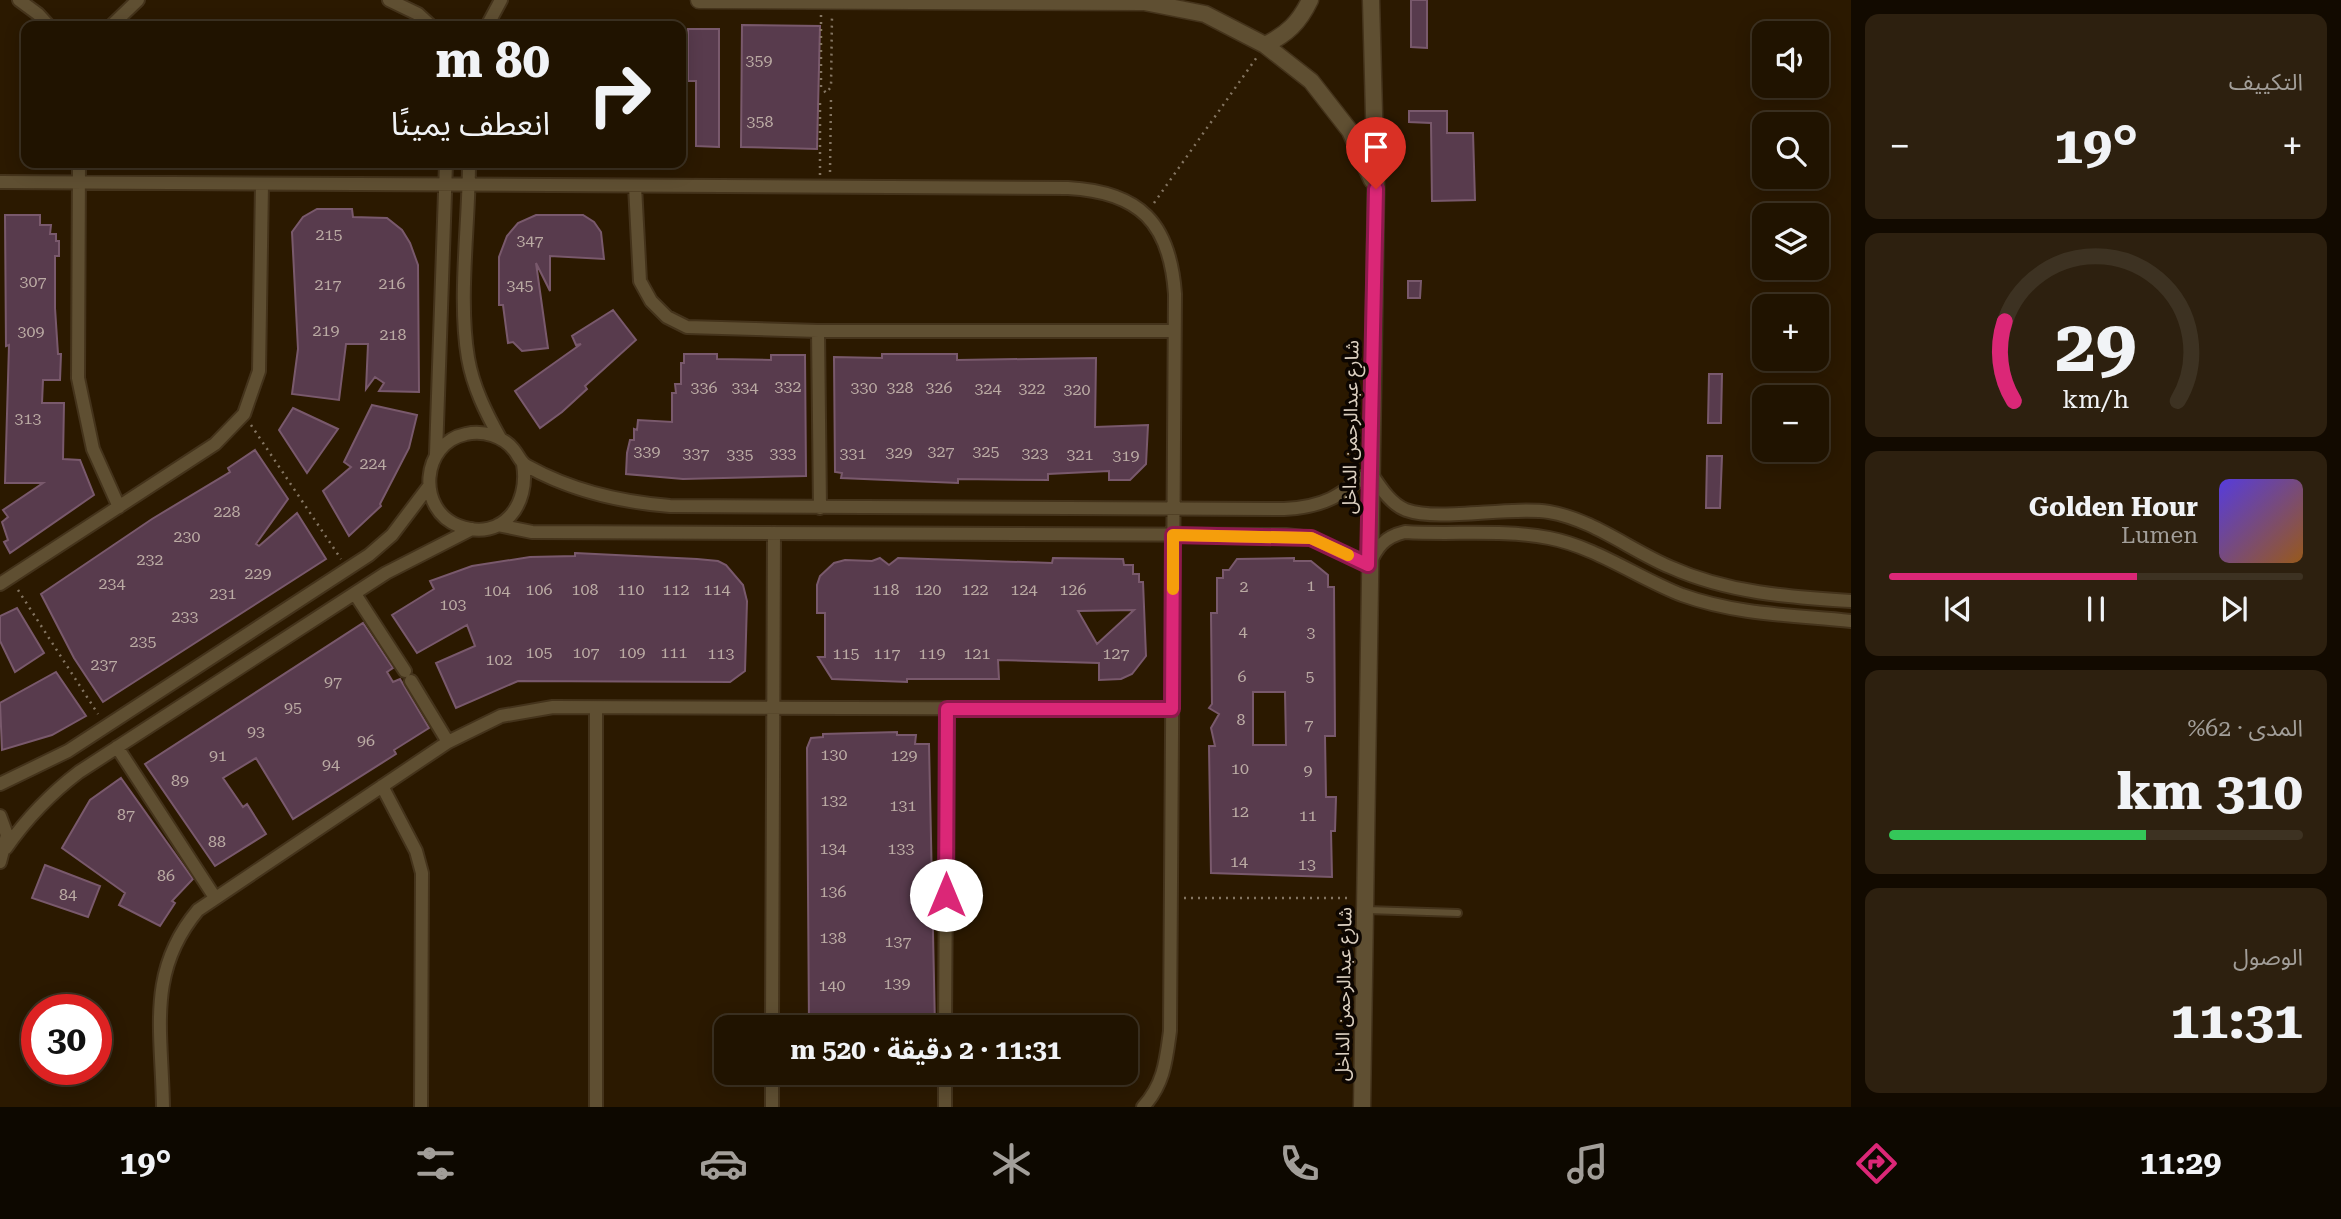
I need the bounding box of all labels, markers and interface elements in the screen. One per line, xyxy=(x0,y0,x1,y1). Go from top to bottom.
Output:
map controls xyxy=(1752,21,1829,462)
button: sound xyxy=(1752,21,1829,98)
text: 80 m xyxy=(435,32,550,89)
icon: right xyxy=(574,49,665,140)
house number: 359 xyxy=(746,51,772,70)
text: التكييف xyxy=(2229,69,2303,96)
text: انعطف يمينًا xyxy=(391,105,550,143)
house number: 358 xyxy=(747,112,773,131)
button: search xyxy=(1752,112,1829,189)
text: 19° xyxy=(2054,115,2138,176)
pin xyxy=(1346,117,1406,189)
text: − xyxy=(1889,124,1910,168)
text: + xyxy=(2282,124,2303,168)
icon: arrive xyxy=(1357,128,1395,166)
button: layers xyxy=(1752,203,1829,280)
house number: 215 xyxy=(316,225,342,244)
house number: 347 xyxy=(517,231,543,250)
house number: 307 xyxy=(20,272,46,291)
house number: 216 xyxy=(379,274,405,293)
house number: 217 xyxy=(315,275,341,294)
house number: 345 xyxy=(507,276,533,295)
button: + xyxy=(1752,294,1829,371)
text: 29 xyxy=(2055,304,2137,389)
house number: 219 xyxy=(313,321,339,340)
house number: 309 xyxy=(18,322,44,341)
house number: 218 xyxy=(380,325,406,344)
street label: شارع عبدالرحمن الداخل xyxy=(1337,340,1366,514)
house number: 332 xyxy=(775,377,801,396)
house number: 336 xyxy=(691,378,717,397)
house number: 334 xyxy=(732,378,758,397)
house number: 330 xyxy=(851,378,877,397)
house number: 328 xyxy=(887,378,913,397)
house number: 326 xyxy=(926,378,952,397)
house number: 324 xyxy=(975,379,1001,398)
house number: 322 xyxy=(1019,379,1045,398)
house number: 320 xyxy=(1064,380,1090,399)
button: − xyxy=(1752,385,1829,462)
text: km/h xyxy=(2063,385,2129,414)
house number: 313 xyxy=(15,409,41,428)
house number: 339 xyxy=(634,442,660,461)
house number: 327 xyxy=(928,442,954,461)
house number: 325 xyxy=(973,442,999,461)
house number: 329 xyxy=(886,443,912,462)
house number: 337 xyxy=(683,444,709,463)
house number: 333 xyxy=(770,444,796,463)
house number: 331 xyxy=(840,444,866,463)
house number: 323 xyxy=(1022,444,1048,463)
house number: 335 xyxy=(727,445,753,464)
house number: 321 xyxy=(1067,445,1093,464)
house number: 319 xyxy=(1113,446,1139,465)
house number: 224 xyxy=(360,454,386,473)
text: Golden Hour xyxy=(2029,492,2198,522)
house number: 228 xyxy=(214,502,240,521)
text: Lumen xyxy=(2121,522,2198,549)
house number: 230 xyxy=(174,527,200,546)
house number: 232 xyxy=(137,550,163,569)
house number: 229 xyxy=(245,564,271,583)
house number: 234 xyxy=(99,574,125,593)
house number: 1 xyxy=(1307,576,1316,595)
house number: 2 xyxy=(1240,577,1249,596)
house number: 106 xyxy=(526,580,552,599)
house number: 108 xyxy=(572,580,598,599)
house number: 110 xyxy=(618,580,644,599)
house number: 112 xyxy=(663,580,689,599)
house number: 114 xyxy=(704,580,730,599)
house number: 118 xyxy=(873,580,899,599)
house number: 120 xyxy=(915,580,941,599)
house number: 122 xyxy=(962,580,988,599)
house number: 124 xyxy=(1011,580,1037,599)
house number: 126 xyxy=(1060,580,1086,599)
house number: 104 xyxy=(484,581,510,600)
house number: 231 xyxy=(210,584,236,603)
icon: previous xyxy=(1939,590,1977,628)
icon: pause xyxy=(2077,590,2115,628)
icon: next xyxy=(2215,590,2253,628)
house number: 103 xyxy=(440,595,466,614)
house number: 233 xyxy=(172,607,198,626)
house number: 4 xyxy=(1239,622,1248,641)
house number: 3 xyxy=(1307,623,1316,642)
house number: 235 xyxy=(130,632,156,651)
house number: 105 xyxy=(526,643,552,662)
house number: 107 xyxy=(573,643,599,662)
house number: 109 xyxy=(619,643,645,662)
house number: 111 xyxy=(661,643,687,662)
house number: 113 xyxy=(708,644,734,663)
house number: 115 xyxy=(833,644,859,663)
house number: 117 xyxy=(874,644,900,663)
house number: 119 xyxy=(919,644,945,663)
house number: 121 xyxy=(964,644,990,663)
house number: 127 xyxy=(1103,644,1129,663)
house number: 102 xyxy=(486,650,512,669)
house number: 237 xyxy=(91,655,117,674)
house number: 6 xyxy=(1238,667,1247,686)
house number: 5 xyxy=(1306,667,1315,686)
house number: 97 xyxy=(324,672,342,691)
house number: 95 xyxy=(284,698,302,717)
house number: 8 xyxy=(1237,710,1246,729)
house number: 7 xyxy=(1305,715,1314,734)
text: المدى · 62% xyxy=(2187,715,2303,742)
house number: 93 xyxy=(247,722,265,741)
house number: 96 xyxy=(357,731,375,750)
house number: 130 xyxy=(821,745,847,764)
house number: 91 xyxy=(209,746,227,765)
house number: 129 xyxy=(891,746,917,765)
house number: 94 xyxy=(322,755,340,774)
house number: 10 xyxy=(1231,759,1249,778)
house number: 9 xyxy=(1304,761,1313,780)
text: 310 km xyxy=(2116,761,2303,822)
house number: 89 xyxy=(171,771,189,790)
house number: 132 xyxy=(821,791,847,810)
house number: 131 xyxy=(890,796,916,815)
house number: 12 xyxy=(1231,802,1249,821)
house number: 87 xyxy=(117,805,135,824)
house number: 11 xyxy=(1299,806,1317,825)
house number: 88 xyxy=(208,832,226,851)
house number: 134 xyxy=(820,839,846,858)
house number: 133 xyxy=(888,839,914,858)
house number: 14 xyxy=(1230,852,1248,871)
house number: 13 xyxy=(1298,855,1316,874)
position arrow xyxy=(909,858,983,932)
house number: 86 xyxy=(157,866,175,885)
house number: 136 xyxy=(820,882,846,901)
house number: 84 xyxy=(59,885,77,904)
street label: شارع عبدالرحمن الداخل xyxy=(1330,907,1359,1081)
house number: 138 xyxy=(820,928,846,947)
house number: 137 xyxy=(885,932,911,951)
text: الوصول xyxy=(2233,944,2303,971)
house number: 139 xyxy=(884,974,910,993)
house number: 140 xyxy=(819,976,845,995)
text: 11:31 xyxy=(2170,990,2303,1051)
speed limit sign: 30 xyxy=(21,994,112,1085)
text: 11:31 · 2 دقيقة · 520 m xyxy=(791,1035,1061,1065)
icon: filters xyxy=(411,1139,460,1188)
icon: car xyxy=(699,1139,748,1188)
icon: climate xyxy=(987,1139,1036,1188)
icon: phone xyxy=(1275,1139,1324,1188)
icon: music xyxy=(1563,1139,1612,1188)
icon: directions xyxy=(1852,1139,1901,1188)
text: 19° xyxy=(120,1144,171,1182)
text: 11:29 xyxy=(2140,1144,2221,1182)

